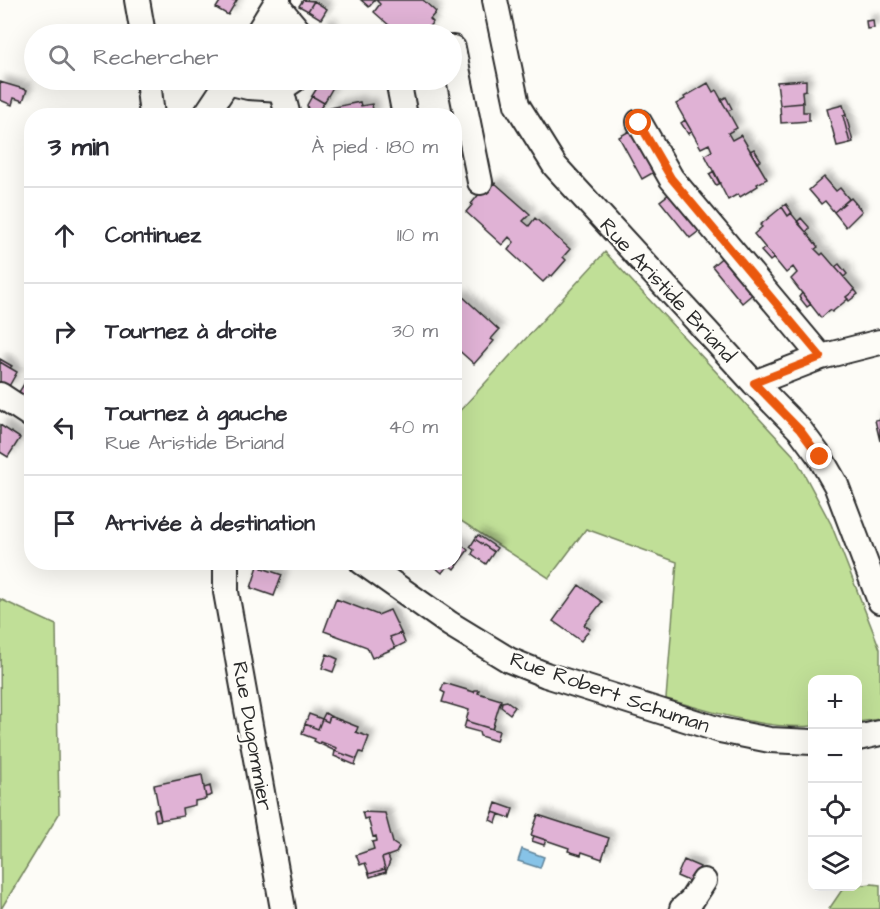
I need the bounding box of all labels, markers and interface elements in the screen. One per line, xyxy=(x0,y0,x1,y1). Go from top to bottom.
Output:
search box xyxy=(24,24,462,90)
icon: search xyxy=(45,41,78,74)
text: Rechercher xyxy=(93,42,218,73)
route start xyxy=(625,109,651,135)
text: 3 min xyxy=(48,129,109,165)
text: À pied · 180 m xyxy=(311,133,438,161)
street label: Rue Aristide Briand xyxy=(593,212,743,369)
icon: ahead xyxy=(48,219,81,252)
text: Continuez xyxy=(105,220,201,251)
text: 110 m xyxy=(397,221,438,249)
icon: right xyxy=(48,315,81,348)
text: Tournez à droite xyxy=(105,316,277,347)
text: 30 m xyxy=(392,317,438,345)
text: Tournez à gauche xyxy=(105,398,287,429)
icon: left xyxy=(48,411,81,444)
text: 40 m xyxy=(388,413,438,441)
text: Rue Aristide Briand xyxy=(105,429,284,457)
route end xyxy=(806,443,832,469)
icon: arrive xyxy=(48,507,81,540)
text: Arrivée à destination xyxy=(105,508,315,539)
street label: Rue Robert Schuman xyxy=(506,645,713,740)
street label: Rue Dugommier xyxy=(223,659,280,814)
map controls xyxy=(808,675,862,891)
button: + xyxy=(808,675,862,729)
button: − xyxy=(808,729,862,783)
button: locate xyxy=(808,783,862,837)
button: layers xyxy=(808,837,862,891)

